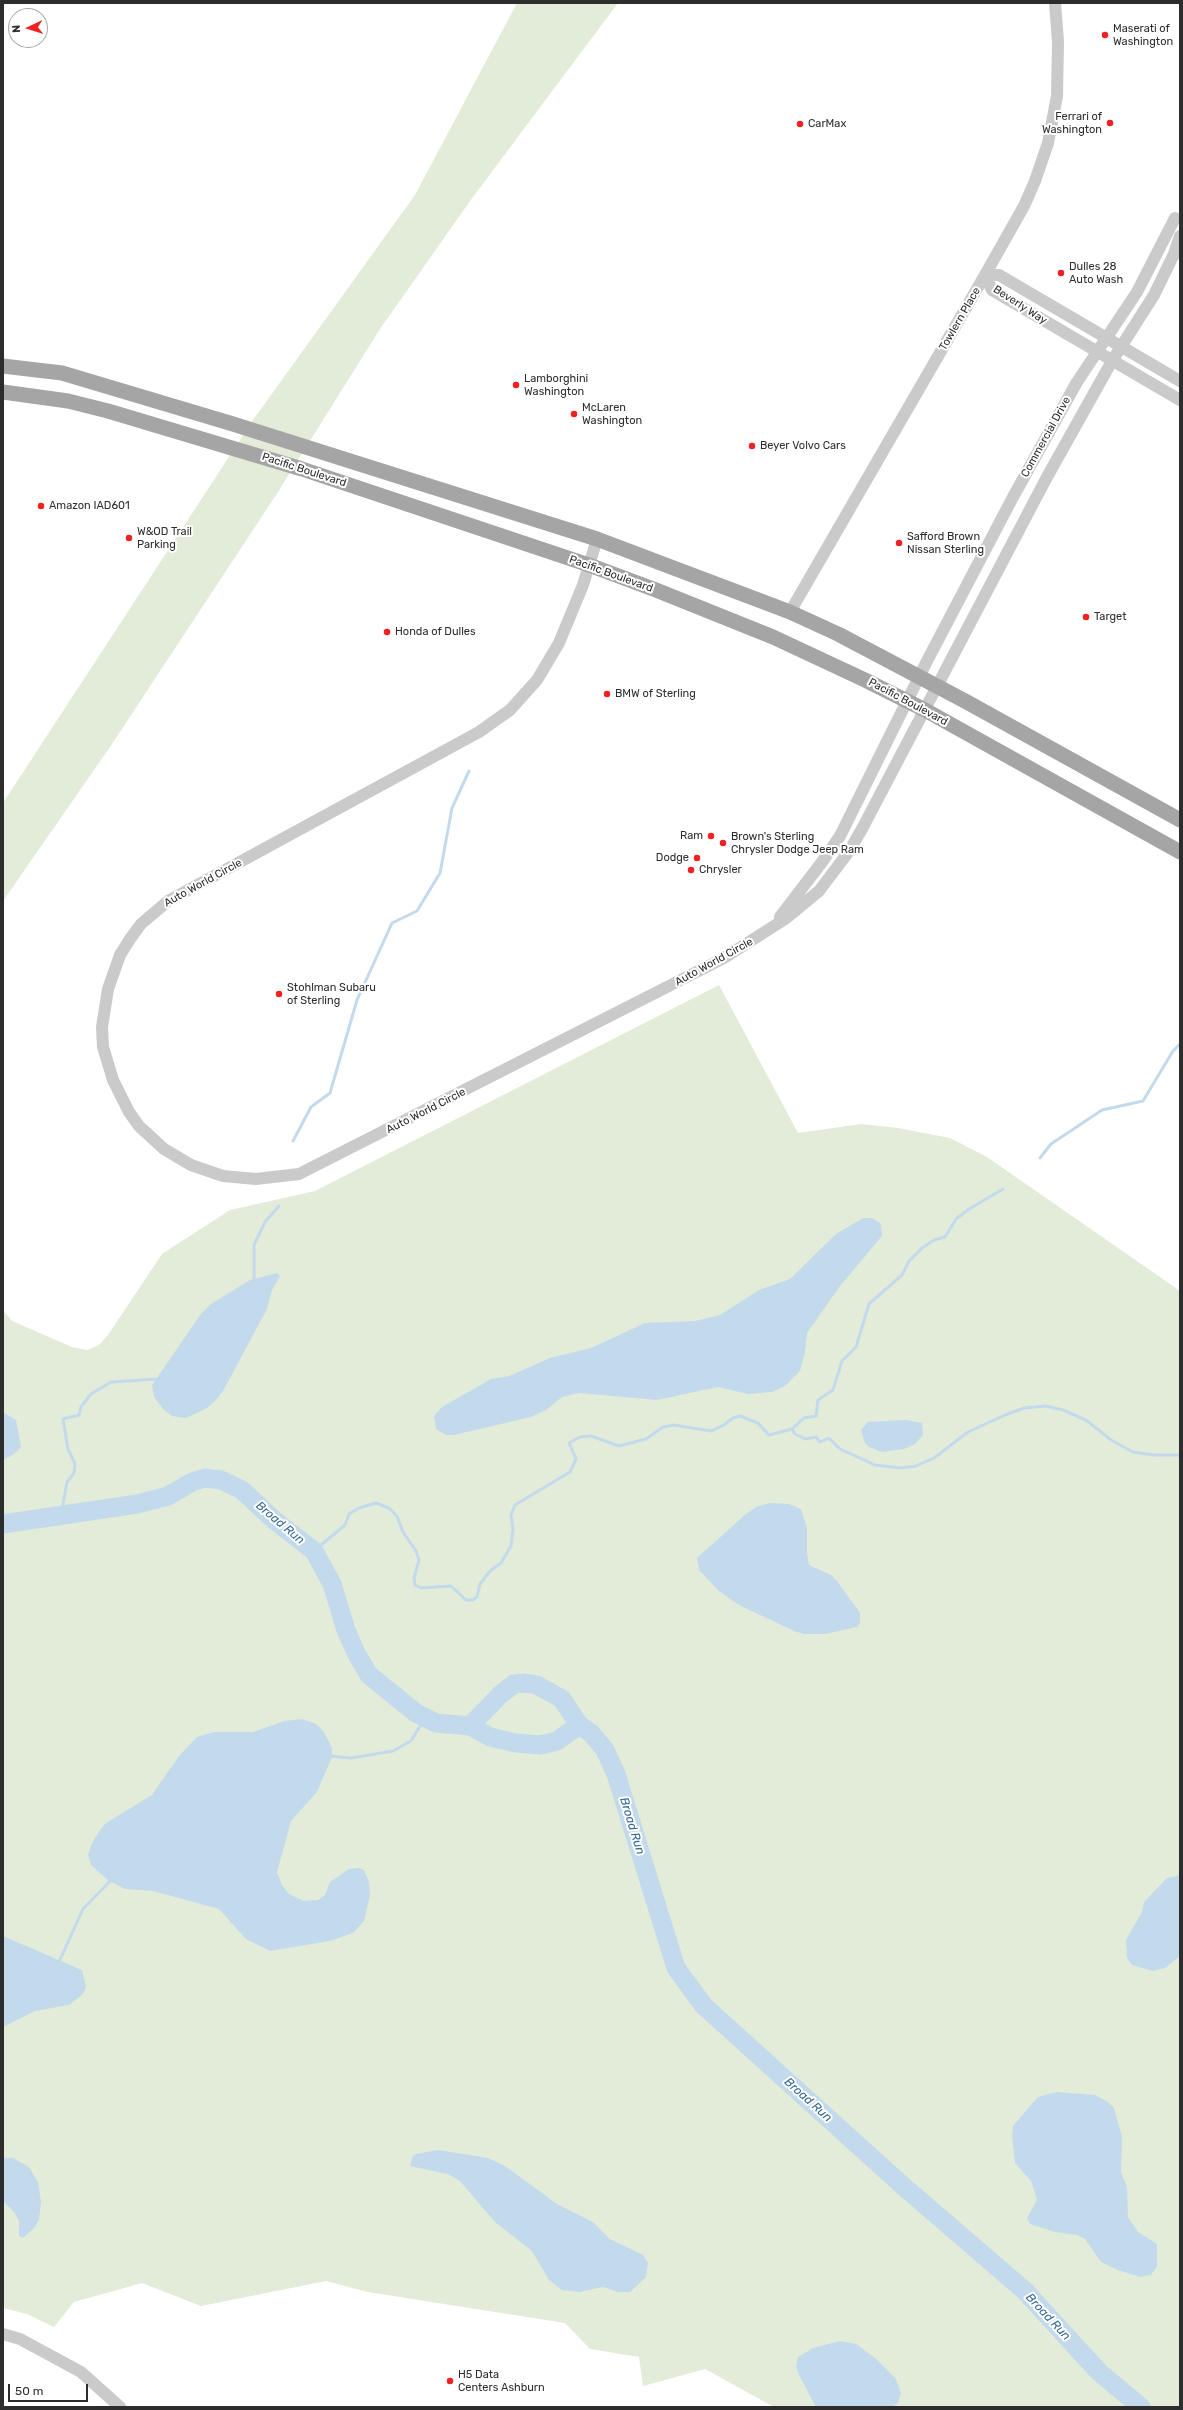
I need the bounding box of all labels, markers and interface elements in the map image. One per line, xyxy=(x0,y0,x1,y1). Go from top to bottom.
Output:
north arrow xyxy=(8,8,48,48)
place label: Maserati of Washington xyxy=(1113,22,1173,48)
text: N xyxy=(10,24,23,33)
marker: Maserati of Washington xyxy=(1100,30,1110,40)
place label: Ferrari of Washington xyxy=(1042,110,1102,136)
place label: CarMax xyxy=(808,117,846,131)
marker: Ferrari of Washington xyxy=(1105,118,1115,128)
marker: CarMax xyxy=(795,119,805,129)
place label: Dulles 28 Auto Wash xyxy=(1069,260,1123,286)
marker: Dulles 28 Auto Wash xyxy=(1056,268,1066,278)
street label: Beverly Way xyxy=(991,283,1049,327)
street label: Towlern Place xyxy=(937,285,983,353)
place label: Lamborghini Washington xyxy=(524,372,588,398)
marker: Lamborghini Washington xyxy=(511,380,521,390)
street label: Commercial Drive xyxy=(1018,394,1074,480)
place label: McLaren Washington xyxy=(582,401,642,427)
marker: McLaren Washington xyxy=(569,409,579,419)
place label: Beyer Volvo Cars xyxy=(760,439,846,453)
marker: Beyer Volvo Cars xyxy=(747,441,757,451)
street label: Pacific Boulevard xyxy=(260,450,348,490)
place label: Amazon IAD601 xyxy=(49,499,130,513)
marker: Amazon IAD601 xyxy=(36,501,46,511)
place label: W&OD Trail Parking xyxy=(137,525,192,551)
place label: Safford Brown Nissan Sterling xyxy=(907,530,984,556)
marker: W&OD Trail Parking xyxy=(124,533,134,543)
marker: Safford Brown Nissan Sterling xyxy=(894,538,904,548)
street label: Pacific Boulevard xyxy=(567,553,655,595)
place label: Target xyxy=(1094,610,1126,624)
marker: Target xyxy=(1081,612,1091,622)
place label: Honda of Dulles xyxy=(395,625,476,639)
marker: Honda of Dulles xyxy=(382,627,392,637)
street label: Pacific Boulevard xyxy=(866,676,950,728)
place label: BMW of Sterling xyxy=(615,687,696,701)
marker: BMW of Sterling xyxy=(602,689,612,699)
place label: Ram xyxy=(680,829,703,843)
place label: Brown's Sterling Chrysler Dodge Jeep Ram xyxy=(731,830,864,856)
marker: Ram xyxy=(706,831,716,841)
marker: Brown's Sterling Chrysler Dodge Jeep Ram xyxy=(718,838,728,848)
place label: Dodge xyxy=(656,851,689,865)
marker: Dodge xyxy=(692,853,702,863)
street label: Auto World Circle xyxy=(162,856,244,910)
place label: Chrysler xyxy=(699,863,742,877)
marker: Chrysler xyxy=(686,865,696,875)
street label: Auto World Circle xyxy=(673,935,755,989)
place label: Stohlman Subaru of Sterling xyxy=(287,981,376,1007)
marker: Stohlman Subaru of Sterling xyxy=(274,989,284,999)
street label: Auto World Circle xyxy=(384,1085,468,1137)
water label: Broad Run xyxy=(253,1499,307,1547)
water label: Broad Run xyxy=(617,1796,647,1856)
water label: Broad Run xyxy=(781,2075,835,2125)
water label: Broad Run xyxy=(1023,2291,1073,2343)
place label: H5 Data Centers Ashburn xyxy=(458,2368,545,2394)
scale bar xyxy=(10,2376,90,2402)
marker: H5 Data Centers Ashburn xyxy=(445,2376,455,2386)
text: 50 m xyxy=(15,2384,43,2398)

